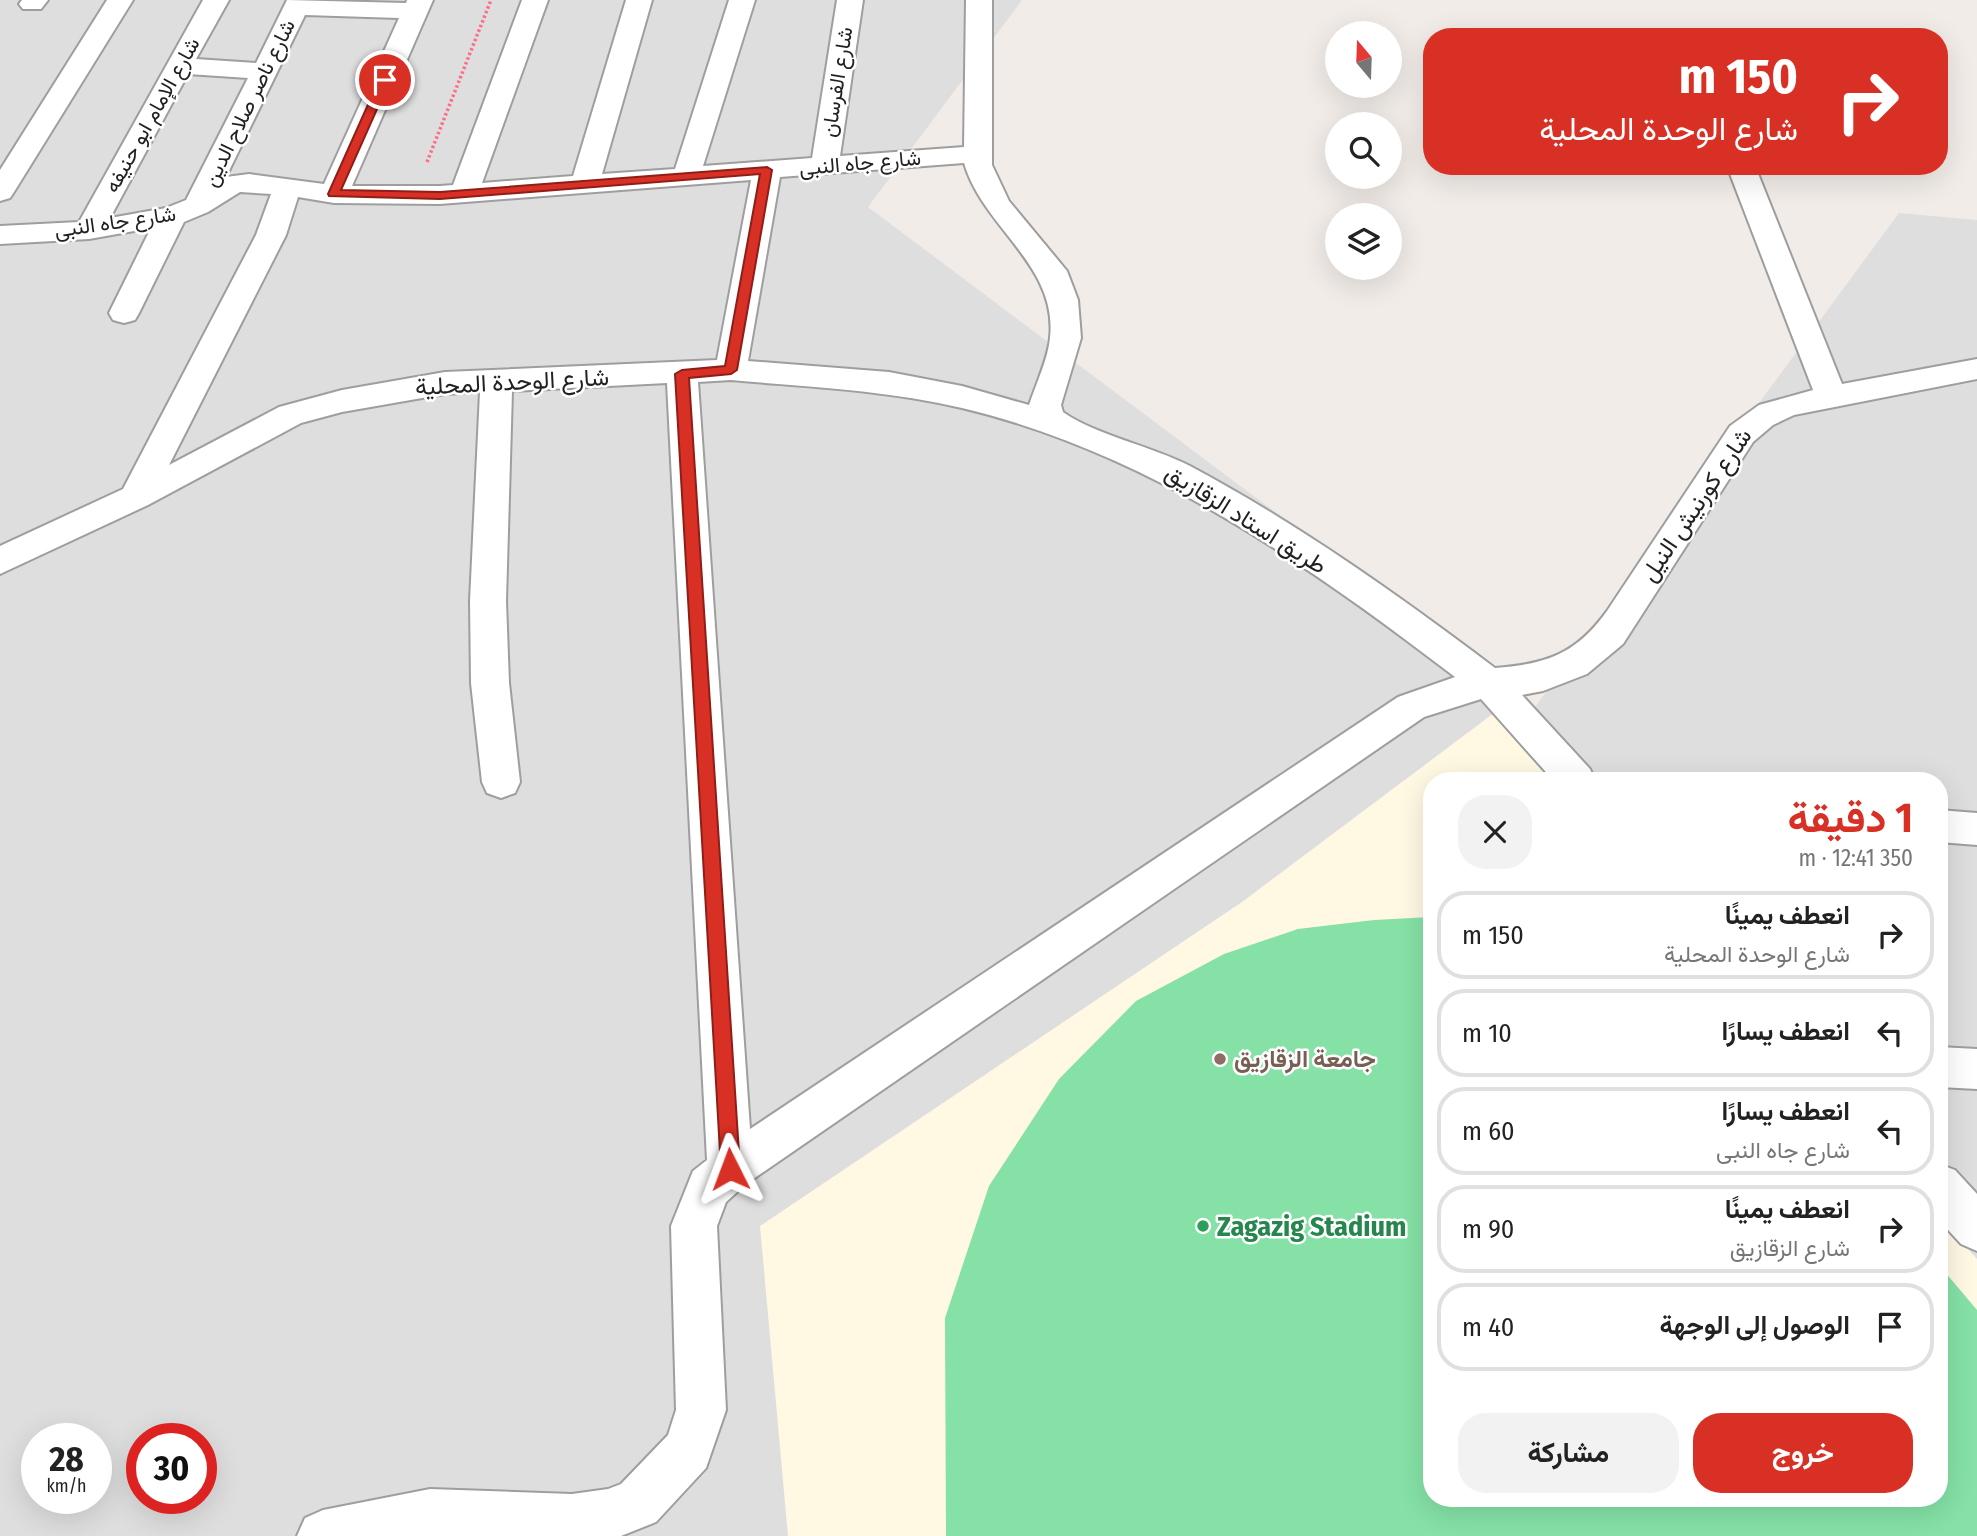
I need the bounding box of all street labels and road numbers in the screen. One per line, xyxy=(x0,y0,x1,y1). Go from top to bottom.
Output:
street label: شارع ناصر صلاح الدين xyxy=(197,15,302,191)
street label: شارع الفرسان xyxy=(815,25,860,139)
street label: شارع الإمام ابو حنيفه xyxy=(99,33,206,198)
street label: شارع جاه النبى xyxy=(798,145,922,182)
street label: شارع جاه النبى xyxy=(53,201,178,244)
street label: شارع الوحدة المحلية xyxy=(414,363,610,403)
street label: شارع كورنيش النيل xyxy=(1634,423,1759,588)
street label: طريق استاد الزقازيق xyxy=(1160,458,1332,581)

